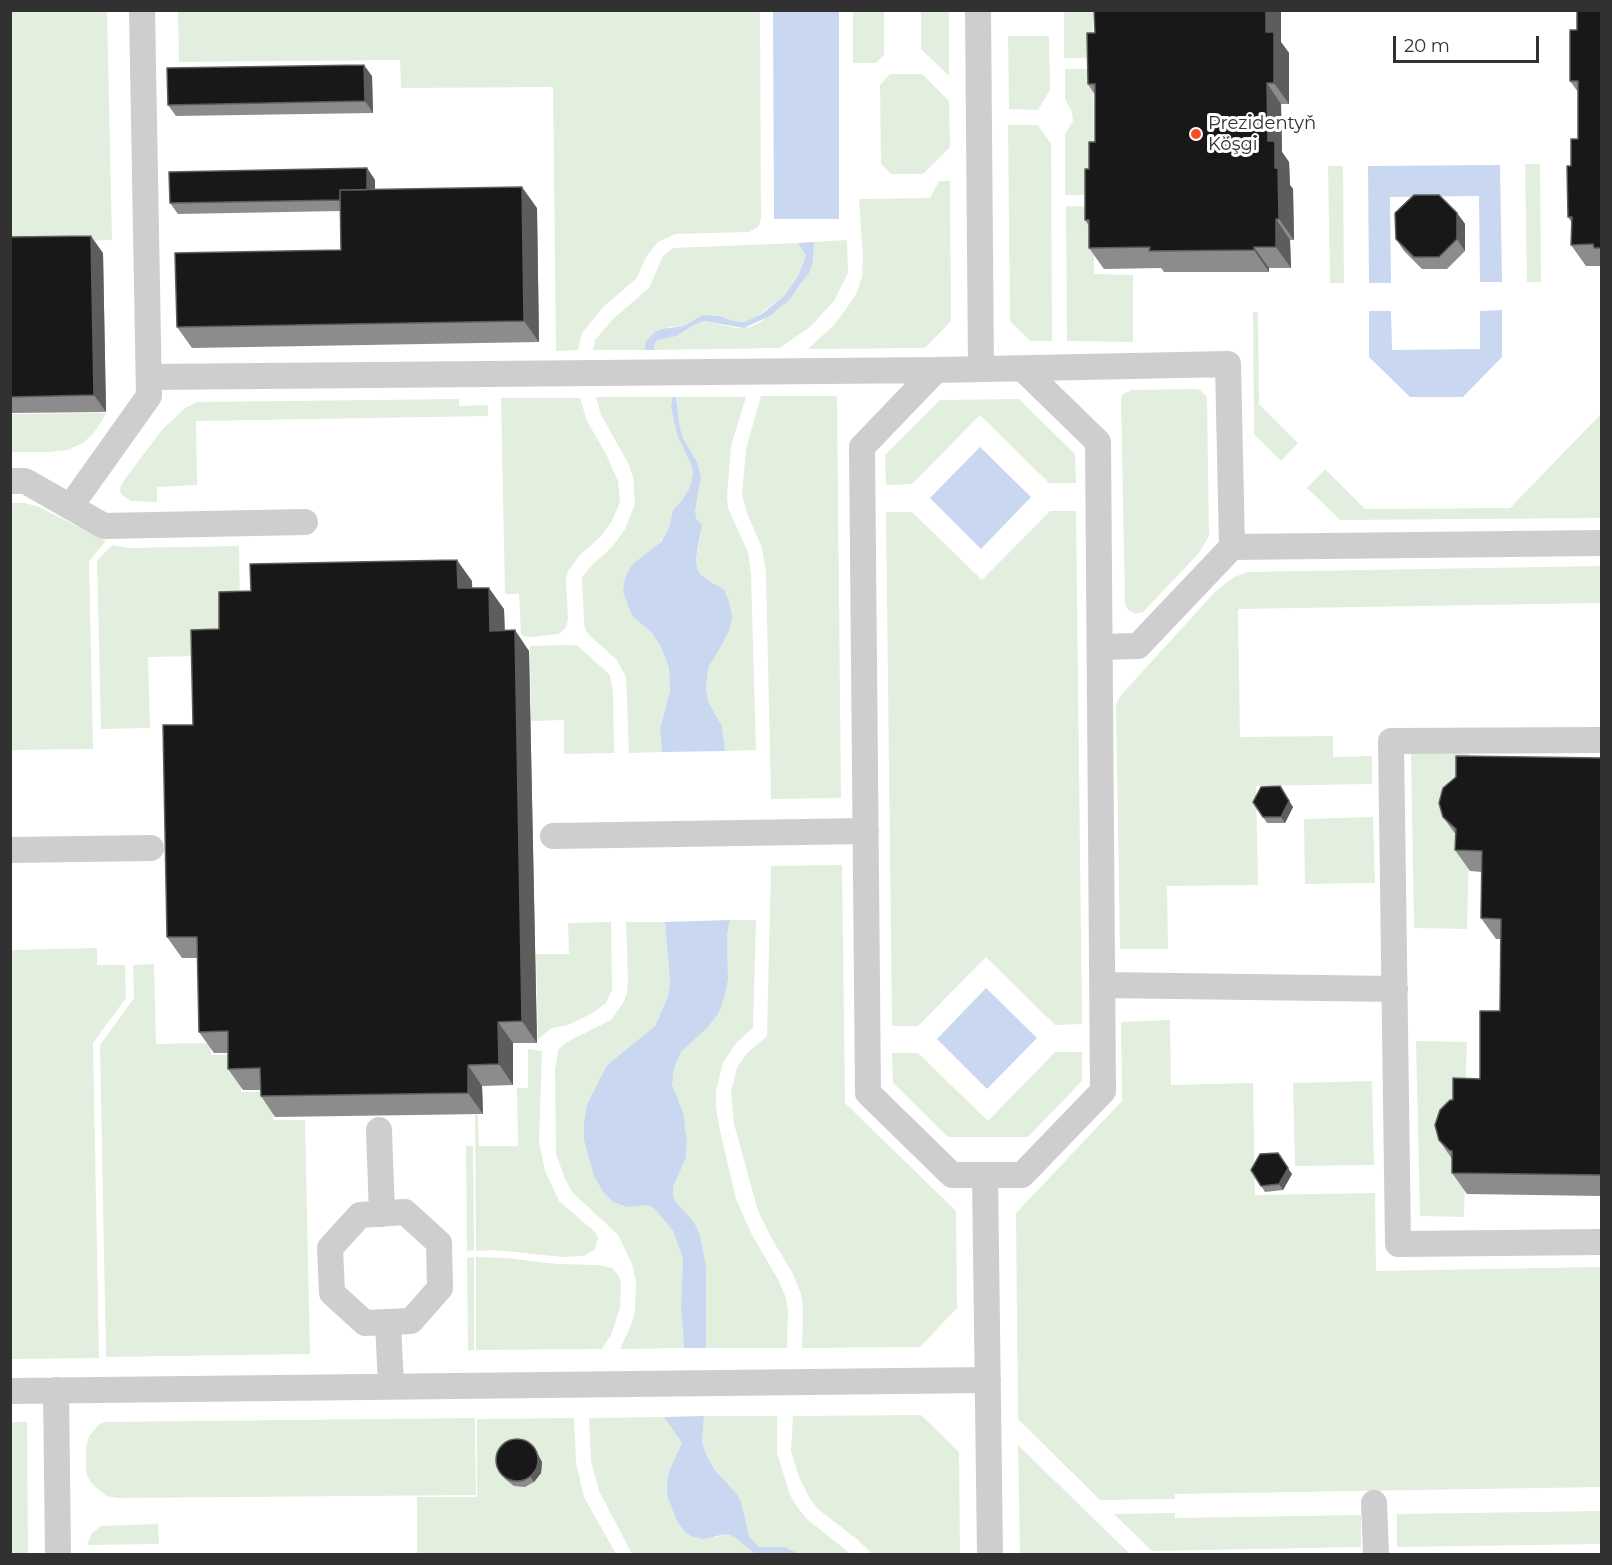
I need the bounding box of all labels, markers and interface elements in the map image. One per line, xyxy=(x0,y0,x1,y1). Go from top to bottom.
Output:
scale bar xyxy=(1396,24,1542,62)
text: 20 m xyxy=(1404,35,1450,57)
place label: Prezidentyň Köşgi xyxy=(1208,113,1316,156)
marker: Prezidentyň Köşgi xyxy=(1189,127,1203,141)

